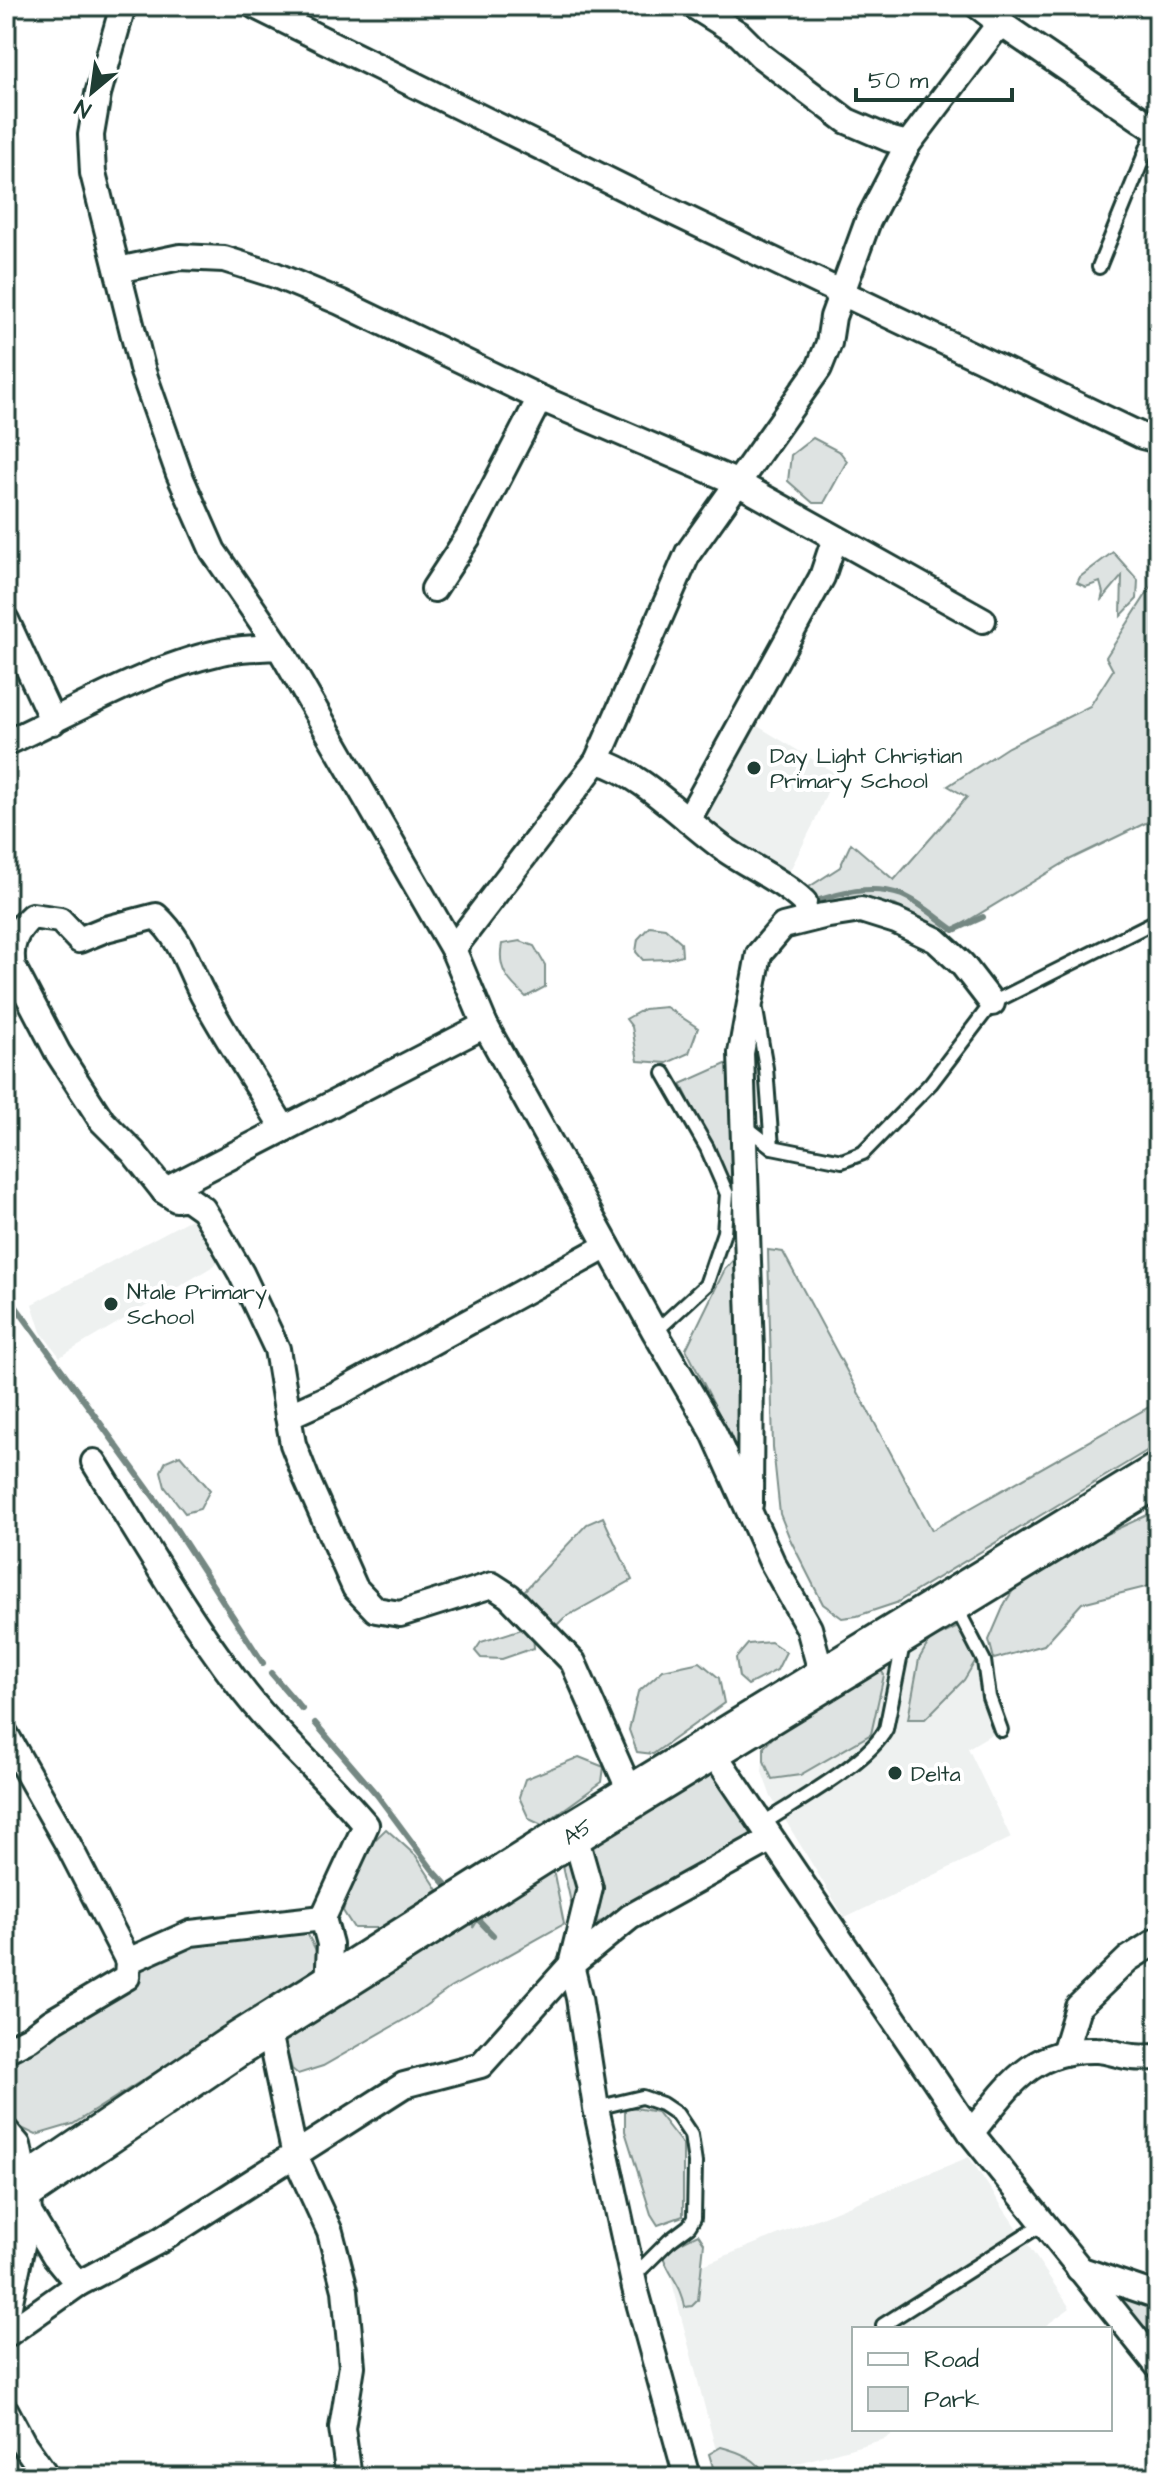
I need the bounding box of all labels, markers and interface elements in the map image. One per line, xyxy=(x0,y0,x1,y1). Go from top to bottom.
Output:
north arrow xyxy=(52,52,132,132)
scale bar xyxy=(856,52,1012,102)
text: 50 m xyxy=(868,64,929,98)
text: N xyxy=(69,91,97,125)
place label: Day Light Christian Primary School xyxy=(770,741,962,798)
marker: Day Light Christian Primary School xyxy=(745,759,763,777)
place label: Ntale Primary School xyxy=(127,1277,267,1333)
marker: Ntale Primary School xyxy=(102,1295,120,1313)
place label: Delta xyxy=(911,1759,961,1790)
marker: Delta xyxy=(886,1764,904,1782)
street label: A5 xyxy=(557,1811,599,1853)
legend xyxy=(852,2327,1112,2431)
text: Road xyxy=(924,2343,979,2377)
text: Park xyxy=(924,2383,980,2417)

